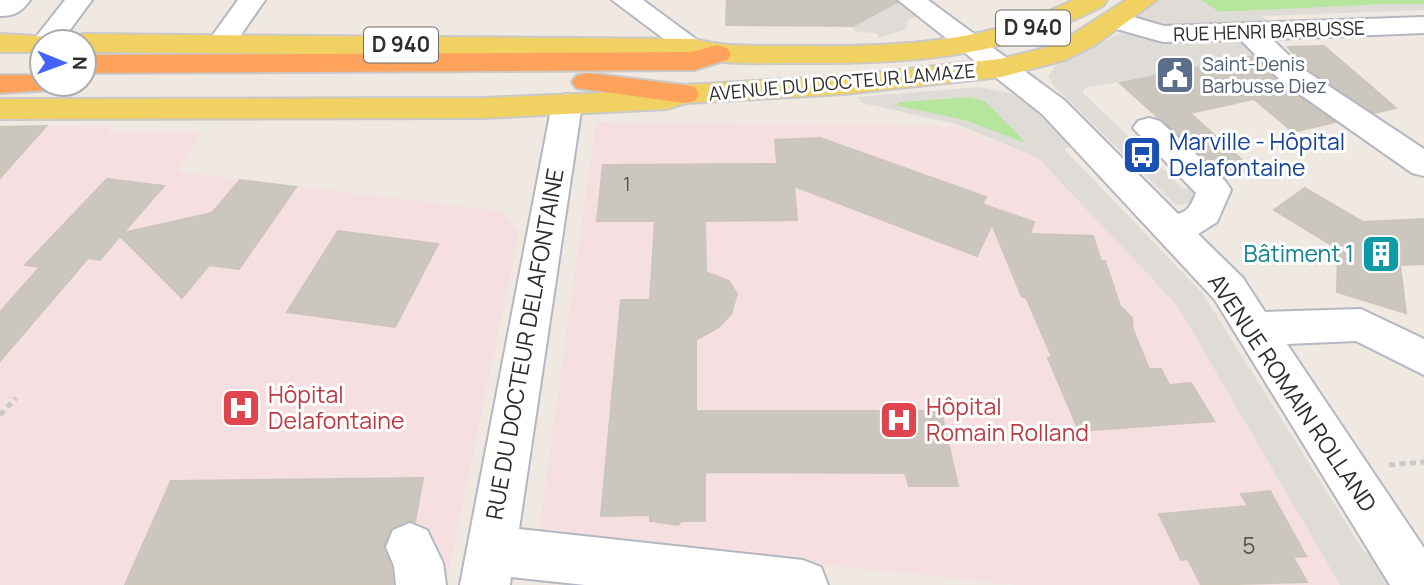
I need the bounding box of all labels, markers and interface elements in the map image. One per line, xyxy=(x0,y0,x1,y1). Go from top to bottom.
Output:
road number: D 940 xyxy=(996,10,1070,46)
street label: RUE HENRI BARBUSSE xyxy=(1173,15,1365,47)
north arrow xyxy=(28,28,98,98)
road number: D 940 xyxy=(364,28,438,62)
place label: Saint-Denis Barbusse Diez xyxy=(1202,51,1327,99)
public building icon: Saint-Denis Barbusse Diez xyxy=(1154,54,1196,96)
text: N xyxy=(67,56,93,70)
street label: AVENUE DU DOCTEUR LAMAZE xyxy=(708,57,976,107)
place label: Marville - Hôpital Delafontaine xyxy=(1169,125,1345,183)
bus stop icon: Marville - Hôpital Delafontaine xyxy=(1121,134,1163,176)
street label: RUE DU DOCTEUR DELAFONTAINE xyxy=(477,166,571,522)
house number: 1 xyxy=(623,171,631,197)
building icon: Bâtiment 1 xyxy=(1360,233,1402,275)
place label: Bâtiment 1 xyxy=(1244,237,1354,269)
street label: AVENUE ROMAIN ROLLAND xyxy=(1201,267,1385,518)
place label: Hôpital Delafontaine xyxy=(268,378,404,436)
hospital icon: Hôpital Delafontaine xyxy=(220,387,262,429)
place label: Hôpital Romain Rolland xyxy=(926,390,1089,448)
hospital icon: Hôpital Romain Rolland xyxy=(878,399,920,441)
house number: 5 xyxy=(1242,529,1256,561)

